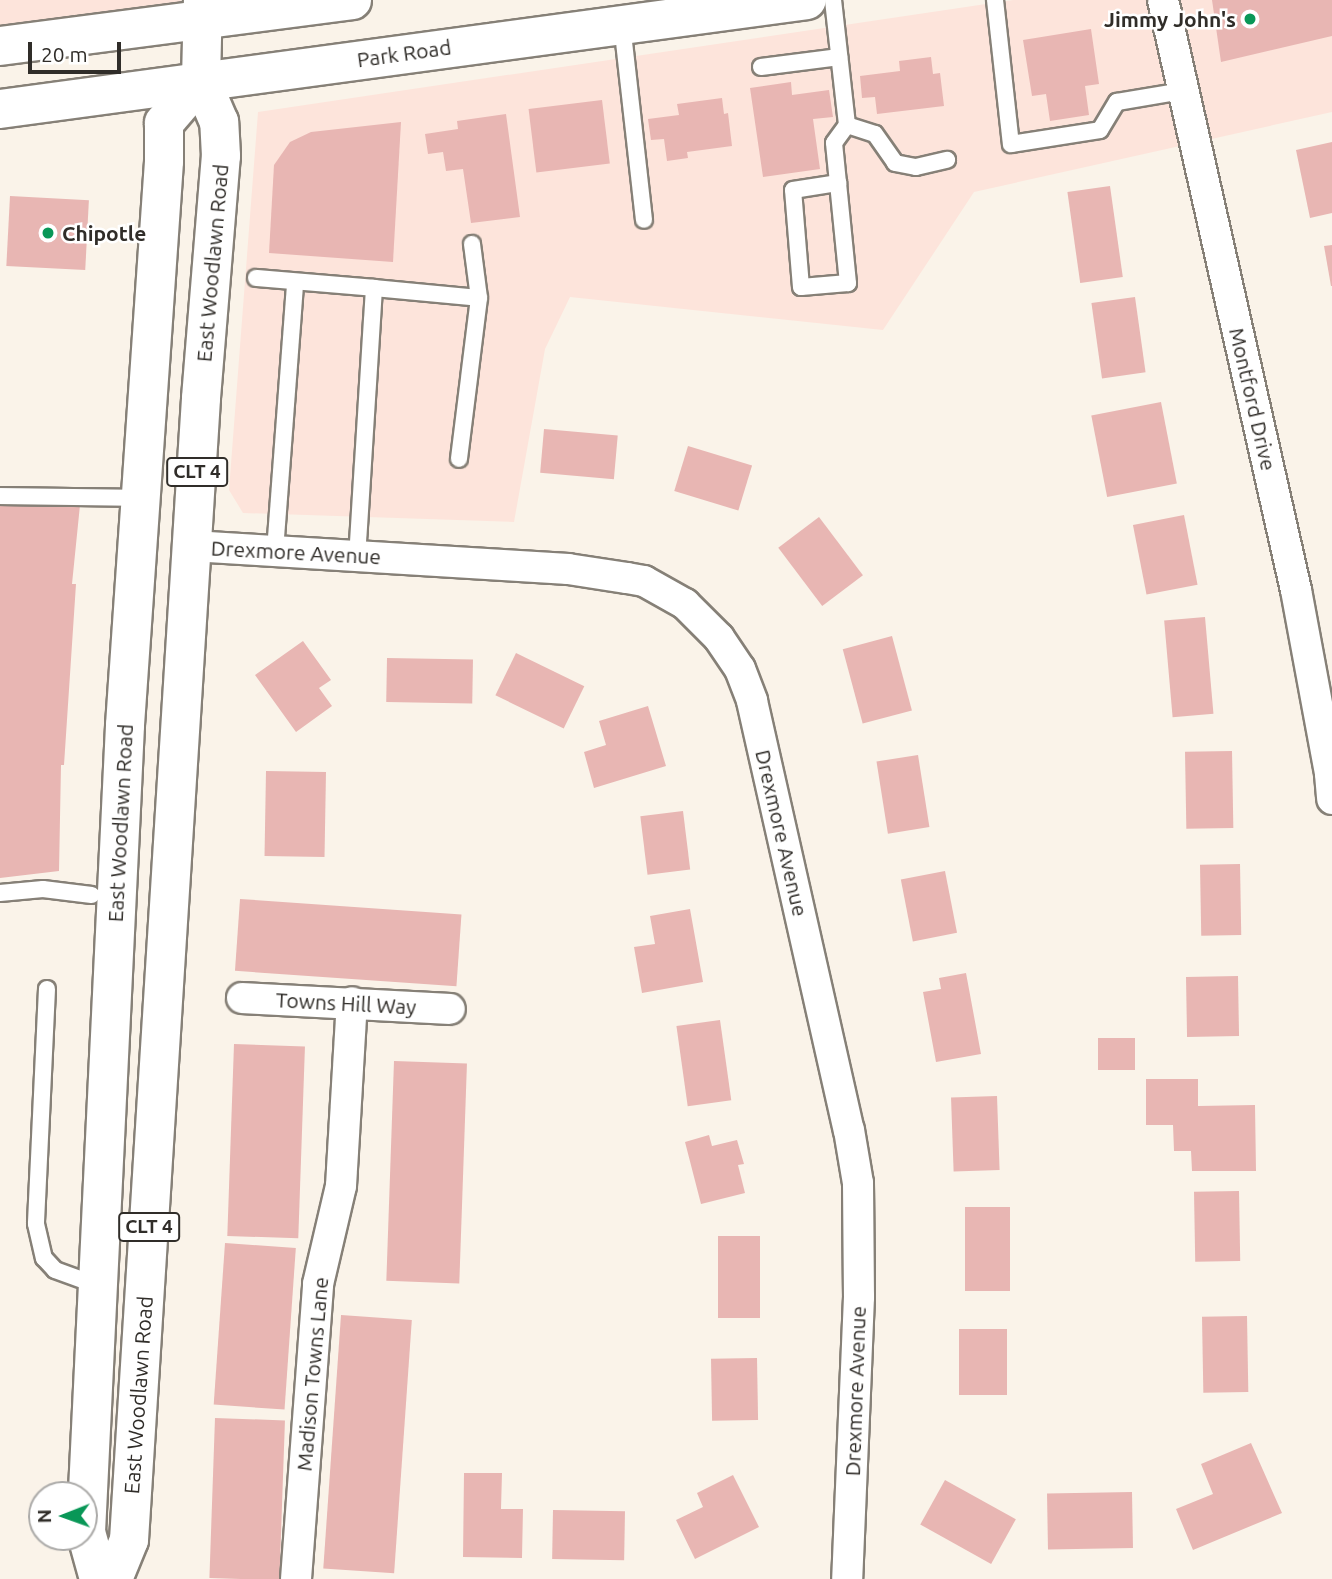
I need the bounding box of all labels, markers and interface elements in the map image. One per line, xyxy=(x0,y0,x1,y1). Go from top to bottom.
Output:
place label: Jimmy John's xyxy=(1104,6,1236,32)
marker: Jimmy John's xyxy=(1242,11,1258,27)
scale bar xyxy=(32,28,124,72)
street label: Park Road xyxy=(355,34,453,72)
text: 20 m xyxy=(41,42,88,66)
street label: East Woodlawn Road xyxy=(191,163,233,363)
place label: Chipotle xyxy=(62,220,146,246)
marker: Chipotle xyxy=(40,225,56,241)
street label: Montford Drive xyxy=(1224,325,1282,473)
road number: CLT 4 xyxy=(166,457,228,488)
street label: Drexmore Avenue xyxy=(210,535,382,569)
street label: East Woodlawn Road xyxy=(102,723,138,923)
street label: Drexmore Avenue xyxy=(751,747,813,919)
street label: Towns Hill Way xyxy=(275,987,417,1019)
road number: CLT 4 xyxy=(118,1212,180,1242)
street label: Madison Towns Lane xyxy=(291,1276,333,1472)
street label: East Woodlawn Road xyxy=(119,1295,157,1495)
street label: Drexmore Avenue xyxy=(839,1305,871,1477)
north arrow xyxy=(28,1481,98,1551)
text: N xyxy=(33,1509,55,1524)

